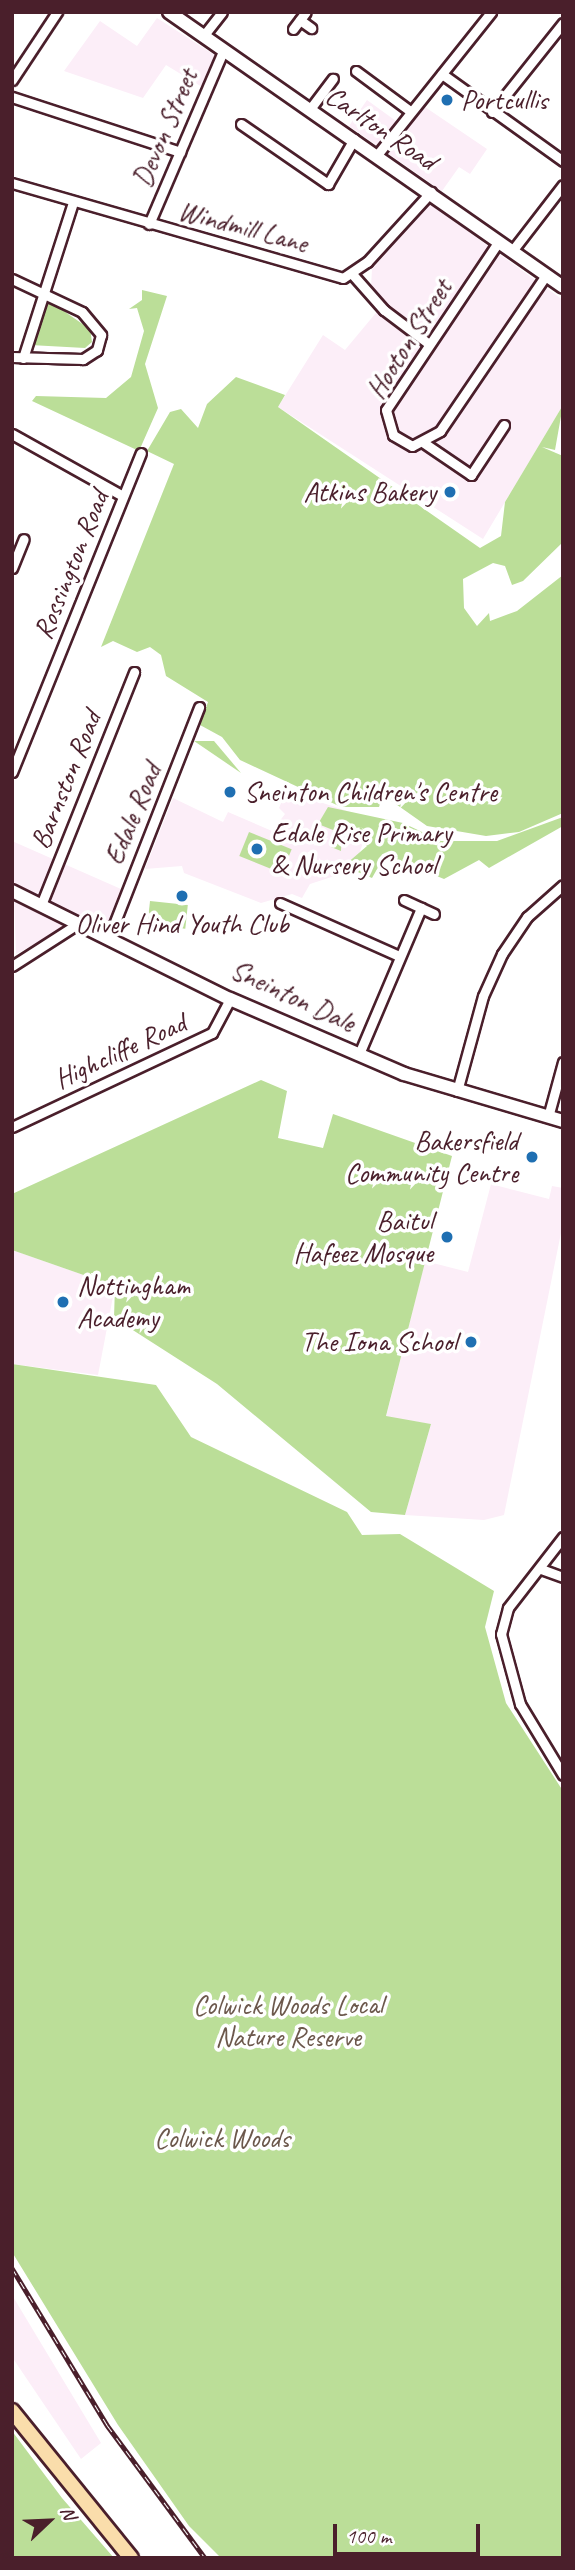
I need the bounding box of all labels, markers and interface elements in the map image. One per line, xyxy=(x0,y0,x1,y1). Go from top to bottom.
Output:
street label: Devon Street xyxy=(125,64,205,192)
street label: Carlton Road xyxy=(320,79,442,177)
place label: Portcullis xyxy=(461,83,547,117)
marker: Portcullis xyxy=(439,92,455,108)
street label: Windmill Lane xyxy=(174,194,312,260)
street label: Hooton Street xyxy=(359,273,459,405)
place label: Atkins Bakery xyxy=(303,475,436,509)
marker: Atkins Bakery xyxy=(442,484,458,500)
street label: Rossington Road xyxy=(26,486,116,644)
street label: Barnston Road xyxy=(23,707,109,853)
street label: Edale Road xyxy=(98,759,168,869)
place label: Sneinton Children's Centre xyxy=(244,775,497,809)
marker: Sneinton Children's Centre xyxy=(222,784,238,800)
place label: Edale Rise Primary & Nursery School xyxy=(271,816,452,882)
marker: Edale Rise Primary & Nursery School xyxy=(249,841,265,857)
marker: Oliver Hind Youth Club xyxy=(174,888,190,904)
place label: Oliver Hind Youth Club xyxy=(75,907,289,941)
street label: Sneinton Dale xyxy=(225,953,361,1039)
street label: Highcliffe Road xyxy=(49,1006,191,1096)
place label: Bakersfield Community Centre xyxy=(345,1124,518,1190)
marker: Bakersfield Community Centre xyxy=(524,1149,540,1165)
place label: Baitul Hafeez Mosque xyxy=(293,1204,433,1270)
marker: Baitul Hafeez Mosque xyxy=(439,1229,455,1245)
place label: Nottingham Academy xyxy=(77,1269,190,1335)
marker: Nottingham Academy xyxy=(55,1294,71,1310)
place label: The Iona School xyxy=(303,1325,457,1359)
marker: The Iona School xyxy=(463,1334,479,1350)
park label: Colwick Woods Local Nature Reserve xyxy=(193,1988,383,2054)
park label: Colwick Woods xyxy=(154,2121,290,2155)
north arrow xyxy=(14,2486,84,2556)
text: N xyxy=(55,2503,82,2523)
scale bar xyxy=(337,2510,484,2554)
text: 100 m xyxy=(346,2523,391,2549)

